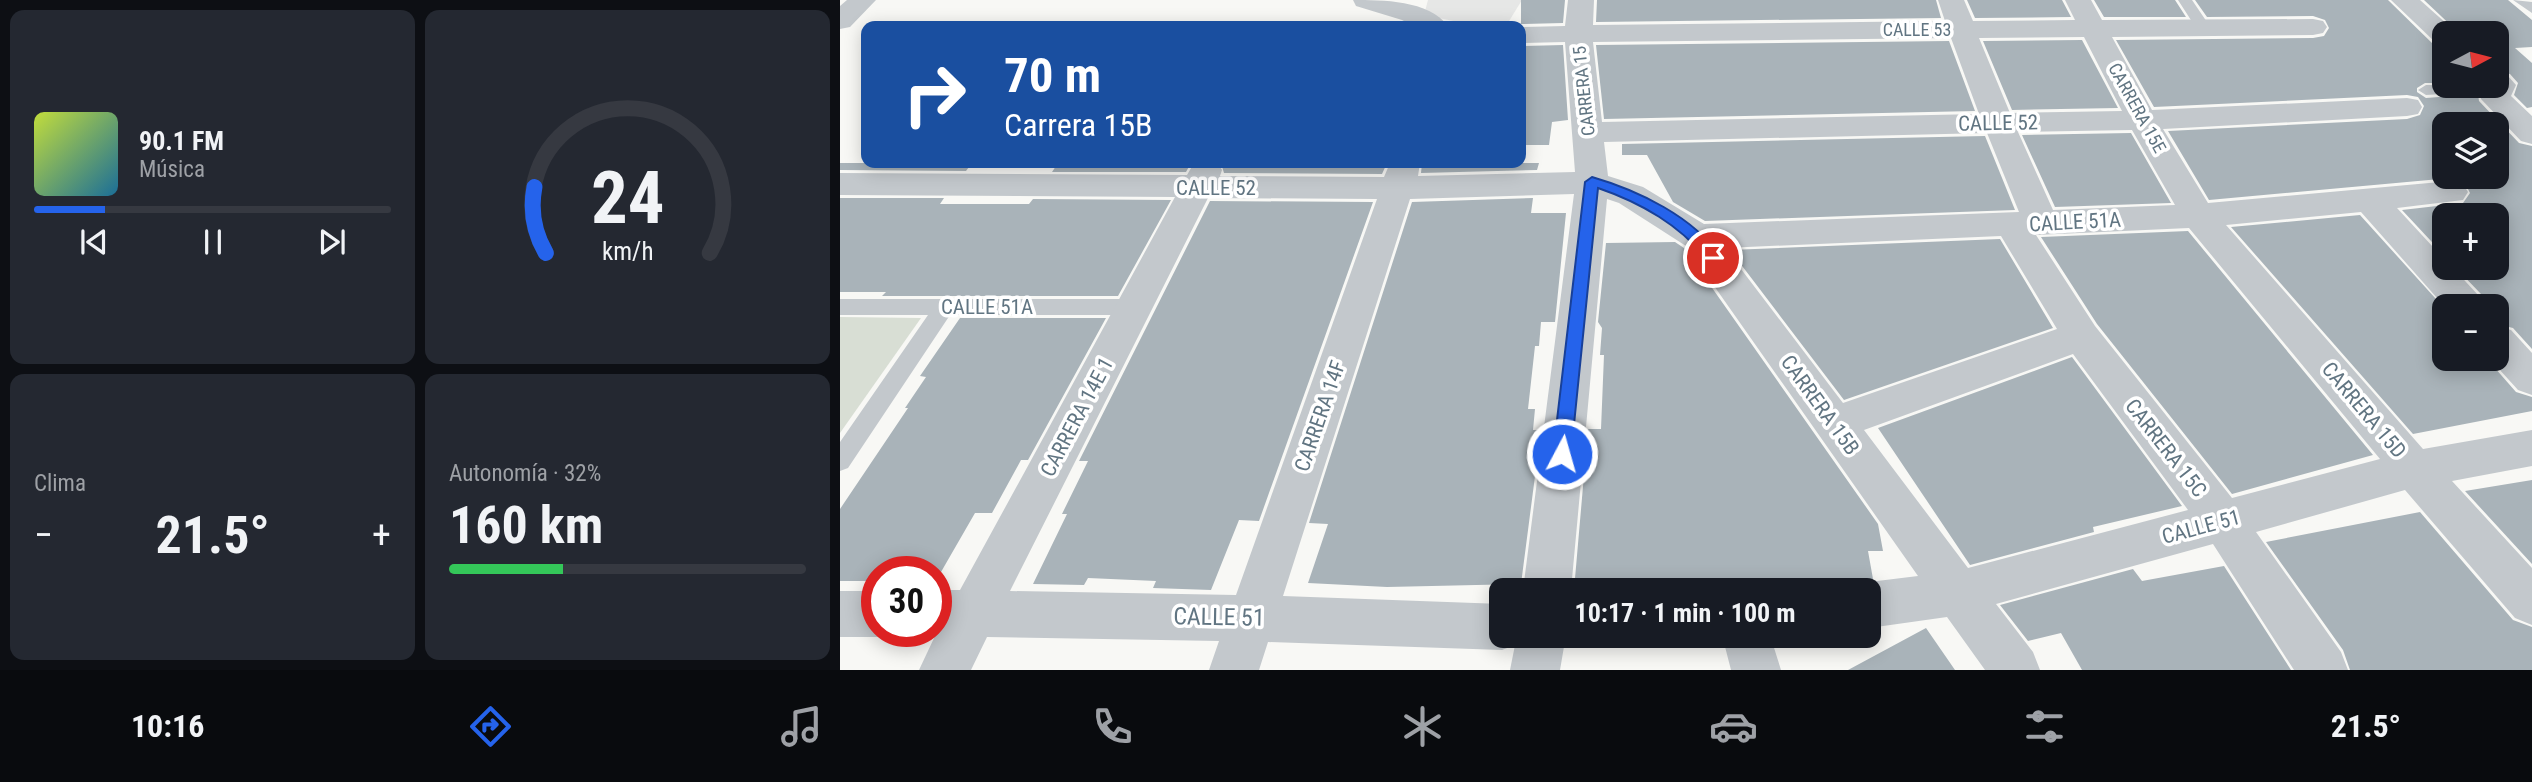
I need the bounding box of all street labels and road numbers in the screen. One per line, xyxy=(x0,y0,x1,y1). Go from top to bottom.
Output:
street label: CALLE 53 xyxy=(1883,19,1951,40)
street label: CARRERA 15 xyxy=(1568,45,1599,137)
street label: CARRERA 15E xyxy=(2104,59,2171,156)
street label: CALLE 52 xyxy=(1958,110,2038,136)
street label: CALLE 52 xyxy=(1176,176,1256,200)
street label: CALLE 51A xyxy=(2028,208,2122,236)
street label: CALLE 51A xyxy=(941,295,1033,319)
street label: CARRERA 15B xyxy=(1776,351,1864,459)
street label: CARRERA 14E 1 xyxy=(1036,353,1118,481)
street label: CARRERA 14F xyxy=(1290,357,1350,475)
street label: CARRERA 15D xyxy=(2317,357,2411,463)
street label: CARRERA 15C xyxy=(2120,394,2212,502)
street label: CALLE 51 xyxy=(2159,505,2243,549)
street label: CALLE 51 xyxy=(1173,602,1265,632)

